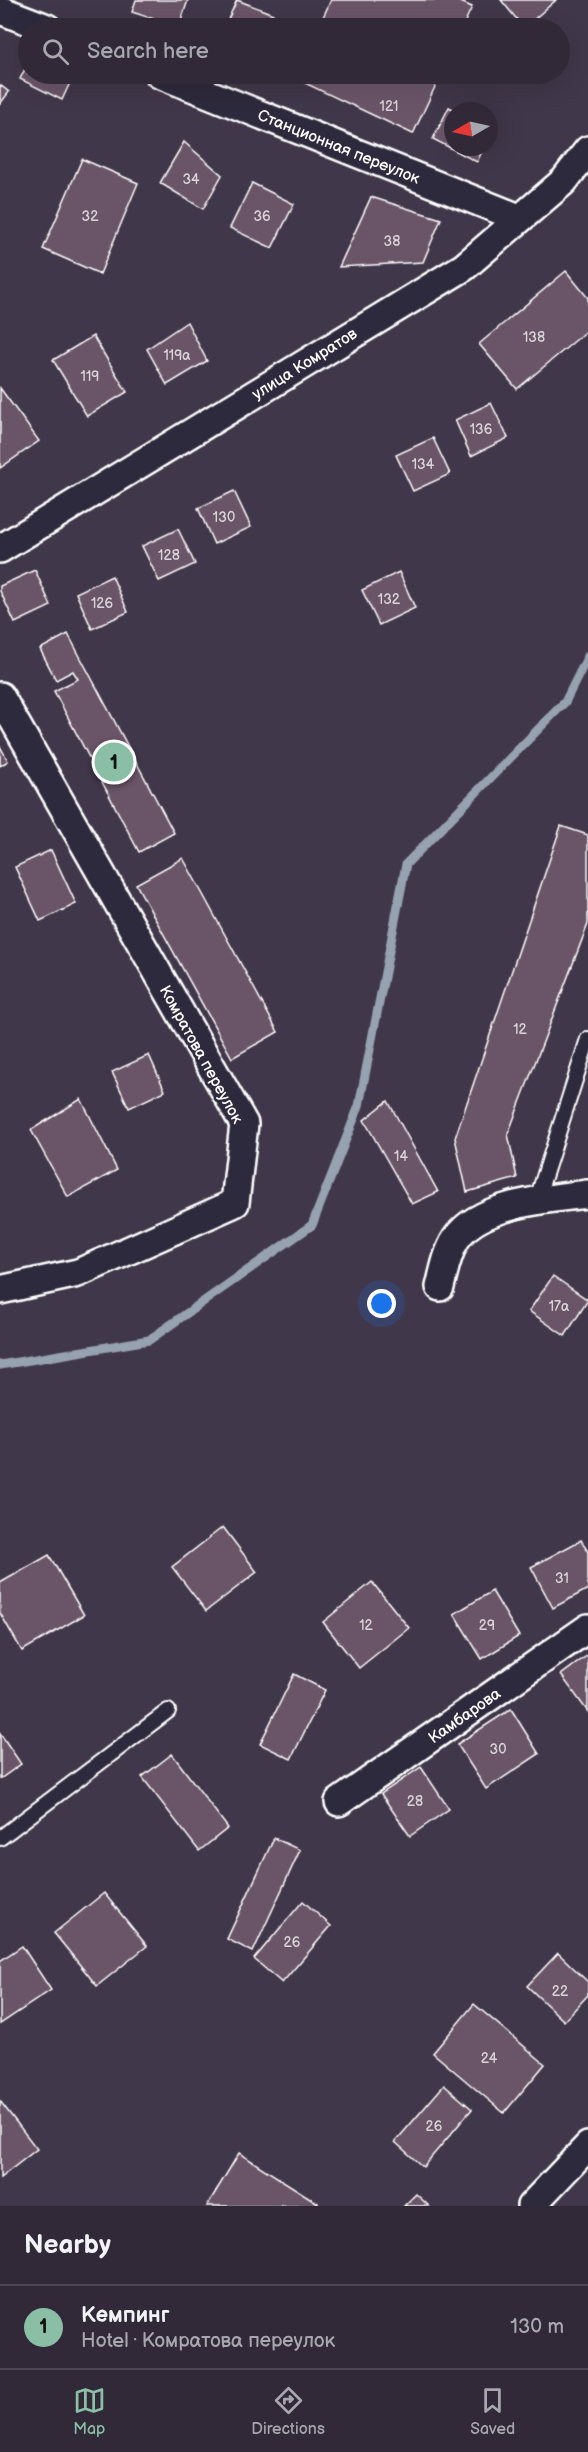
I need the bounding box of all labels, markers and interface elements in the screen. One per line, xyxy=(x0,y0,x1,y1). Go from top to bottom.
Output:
search box xyxy=(18,18,570,84)
icon: search xyxy=(39,35,72,68)
text: Search here xyxy=(87,38,209,65)
house number: 121 xyxy=(380,98,398,115)
north arrow xyxy=(444,102,498,156)
street label: Станционная переулок xyxy=(254,106,423,189)
house number: 34 xyxy=(182,171,200,188)
house number: 32 xyxy=(82,208,99,225)
house number: 36 xyxy=(253,208,271,225)
house number: 38 xyxy=(384,233,400,250)
street label: улица Комратов xyxy=(249,324,361,404)
house number: 138 xyxy=(523,329,545,346)
house number: 119а xyxy=(163,347,191,364)
house number: 119 xyxy=(81,368,99,385)
house number: 136 xyxy=(470,421,493,438)
house number: 134 xyxy=(412,456,435,473)
house number: 130 xyxy=(213,509,235,526)
house number: 128 xyxy=(158,547,180,564)
house number: 132 xyxy=(378,591,401,608)
house number: 126 xyxy=(91,595,114,612)
pin: 1 xyxy=(94,740,134,784)
street label: Комратова переулок xyxy=(155,982,247,1127)
house number: 12 xyxy=(513,1021,528,1038)
house number: 14 xyxy=(394,1148,408,1165)
your location xyxy=(367,1289,396,1318)
house number: 17а xyxy=(549,1298,570,1315)
house number: 31 xyxy=(555,1570,569,1587)
house number: 12 xyxy=(359,1617,374,1634)
house number: 29 xyxy=(479,1617,495,1634)
street label: Камбарова xyxy=(425,1684,505,1748)
house number: 30 xyxy=(490,1741,506,1758)
house number: 28 xyxy=(407,1793,423,1810)
house number: 26 xyxy=(284,1934,301,1951)
house number: 22 xyxy=(552,1983,569,2000)
house number: 24 xyxy=(481,2050,498,2067)
house number: 26 xyxy=(426,2118,443,2135)
text: Nearby xyxy=(24,2230,111,2261)
text: Кемпинг xyxy=(81,2302,169,2329)
text: 1 xyxy=(39,2315,48,2339)
text: 130 m xyxy=(510,2315,564,2339)
text: Hotel · Комратова переулок xyxy=(81,2329,335,2353)
tab: Map xyxy=(73,2384,106,2439)
tab: Directions xyxy=(251,2384,325,2439)
tab: Saved xyxy=(470,2384,515,2439)

